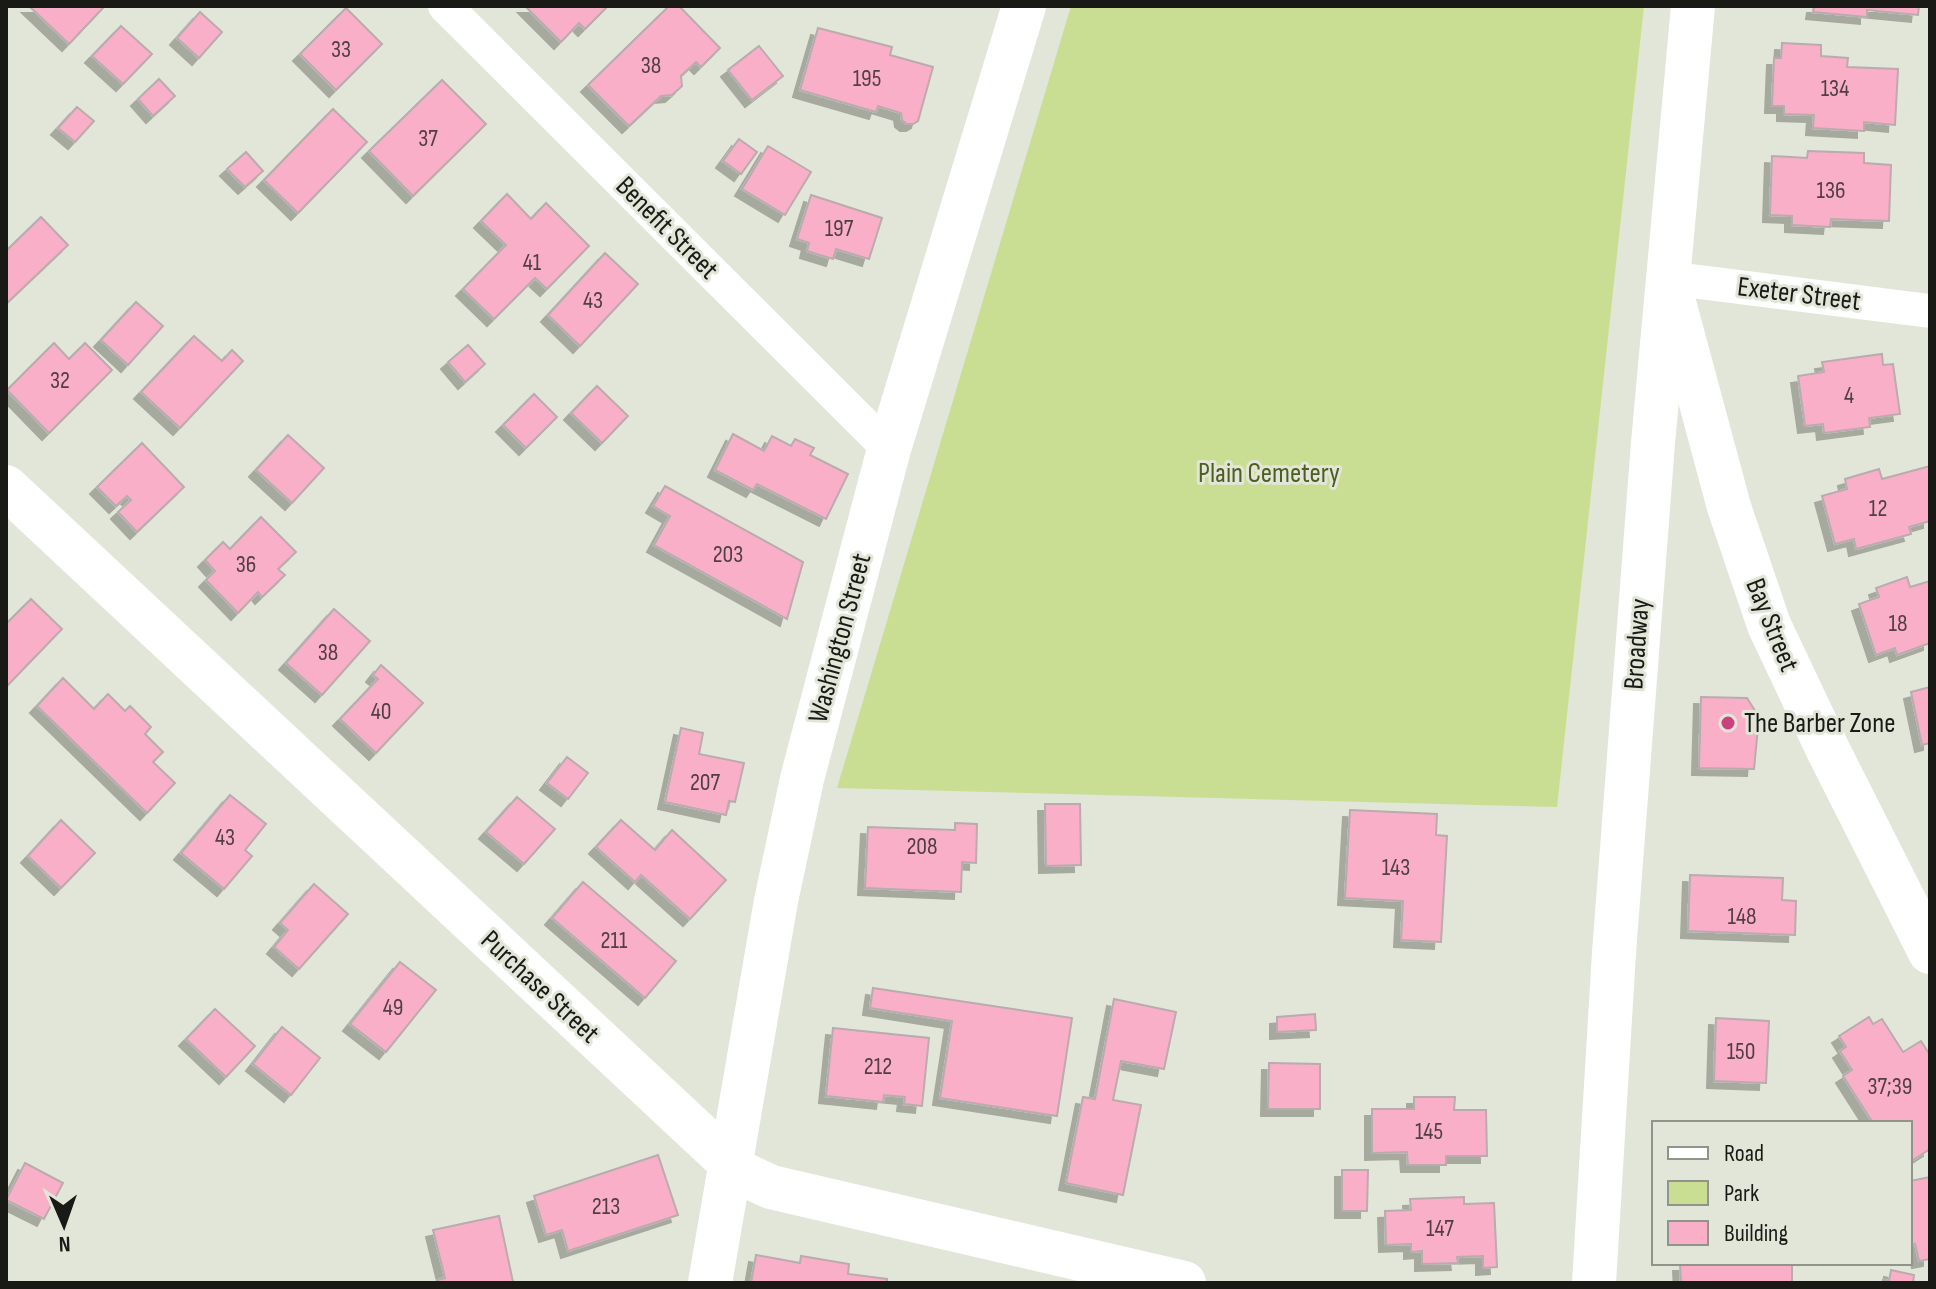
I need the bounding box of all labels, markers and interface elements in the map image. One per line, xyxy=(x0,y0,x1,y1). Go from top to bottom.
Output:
house number: 33 xyxy=(331,35,351,64)
house number: 38 xyxy=(641,51,661,80)
house number: 195 xyxy=(853,64,881,93)
house number: 134 xyxy=(1821,74,1849,103)
house number: 37 xyxy=(418,124,438,153)
street label: Benefit Street xyxy=(609,170,725,286)
house number: 136 xyxy=(1817,176,1845,205)
house number: 197 xyxy=(825,214,854,243)
house number: 41 xyxy=(523,248,542,277)
street label: Exeter Street xyxy=(1736,270,1862,318)
house number: 43 xyxy=(583,286,603,315)
house number: 32 xyxy=(50,366,70,395)
house number: 4 xyxy=(1844,381,1854,410)
park label: Plain Cemetery xyxy=(1198,457,1340,490)
house number: 12 xyxy=(1869,494,1887,523)
house number: 203 xyxy=(713,540,743,569)
house number: 36 xyxy=(236,550,256,579)
street label: Washington Street xyxy=(802,550,878,726)
street label: Bay Street xyxy=(1738,574,1806,676)
street label: Broadway xyxy=(1617,597,1657,690)
house number: 18 xyxy=(1889,609,1907,638)
house number: 38 xyxy=(318,638,338,667)
house number: 40 xyxy=(371,697,391,726)
place label: The Barber Zone xyxy=(1744,707,1895,740)
marker: The Barber Zone xyxy=(1719,714,1737,732)
house number: 207 xyxy=(690,768,720,797)
house number: 43 xyxy=(215,823,235,852)
house number: 208 xyxy=(906,832,938,861)
house number: 143 xyxy=(1382,853,1410,882)
house number: 148 xyxy=(1727,902,1757,931)
street label: Purchase Street xyxy=(474,924,606,1050)
house number: 211 xyxy=(601,926,628,955)
house number: 49 xyxy=(383,993,403,1022)
house number: 150 xyxy=(1727,1037,1755,1066)
house number: 212 xyxy=(864,1052,892,1081)
house number: 37;39 xyxy=(1868,1072,1912,1101)
house number: 145 xyxy=(1415,1117,1443,1146)
legend xyxy=(1652,1121,1912,1265)
text: Road xyxy=(1724,1139,1764,1168)
text: Park xyxy=(1724,1179,1759,1208)
north arrow xyxy=(24,1185,104,1265)
house number: 213 xyxy=(592,1192,620,1221)
house number: 147 xyxy=(1426,1214,1454,1243)
text: Building xyxy=(1724,1219,1788,1248)
text: N xyxy=(58,1230,71,1257)

